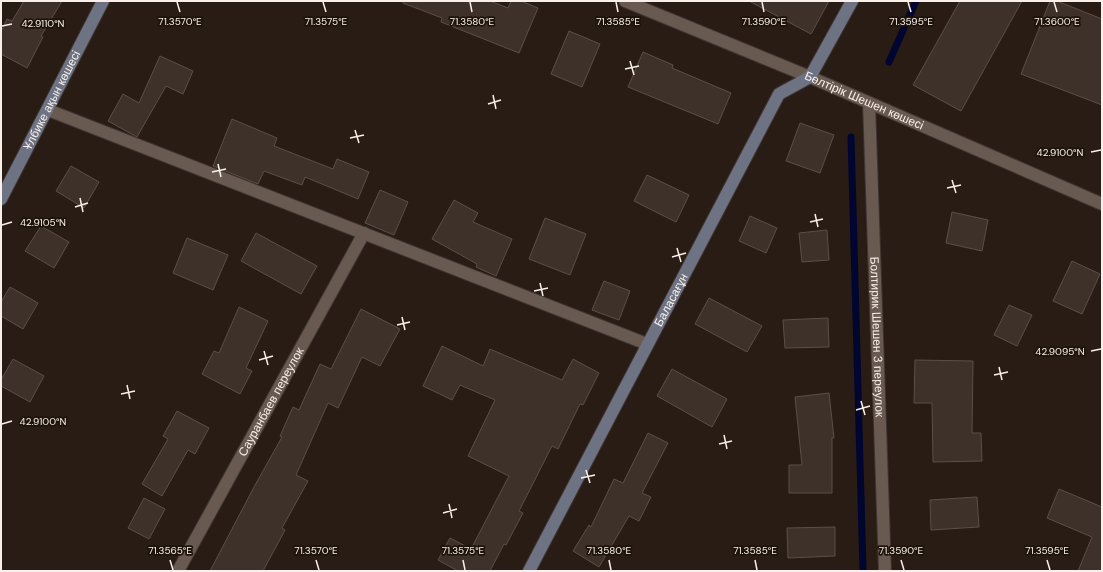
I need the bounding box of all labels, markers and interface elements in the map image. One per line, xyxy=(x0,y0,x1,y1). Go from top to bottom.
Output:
text: 71.3570°E xyxy=(158,15,202,28)
text: 71.3575°E xyxy=(305,15,348,28)
text: 71.3580°E xyxy=(450,15,495,28)
text: 71.3585°E xyxy=(596,15,640,28)
text: 71.3590°E xyxy=(742,15,787,28)
text: 71.3595°E xyxy=(889,15,933,28)
text: 71.3600°E xyxy=(1034,15,1080,28)
text: 42.9110°N xyxy=(21,17,65,30)
street label: Ұлбике ақын көшесі xyxy=(20,48,84,153)
street label: Бөлтірік Шешен көшесі xyxy=(802,68,926,133)
text: 42.9100°N xyxy=(1037,146,1083,159)
text: 42.9105°N xyxy=(20,216,66,229)
street label: Болтирик Шешен 3 переулок xyxy=(866,256,888,418)
street label: Баласағұн xyxy=(651,271,692,329)
street label: Сауранбаев переулок xyxy=(235,344,308,459)
text: 42.9095°N xyxy=(1035,345,1085,358)
text: 42.9100°N xyxy=(20,415,66,428)
text: 71.3565°E xyxy=(148,544,192,557)
text: 71.3570°E xyxy=(294,544,338,557)
text: 71.3575°E xyxy=(442,544,485,557)
text: 71.3580°E xyxy=(587,544,632,557)
text: 71.3585°E xyxy=(733,544,777,557)
text: 71.3590°E xyxy=(879,544,924,557)
text: 71.3595°E xyxy=(1025,544,1069,557)

